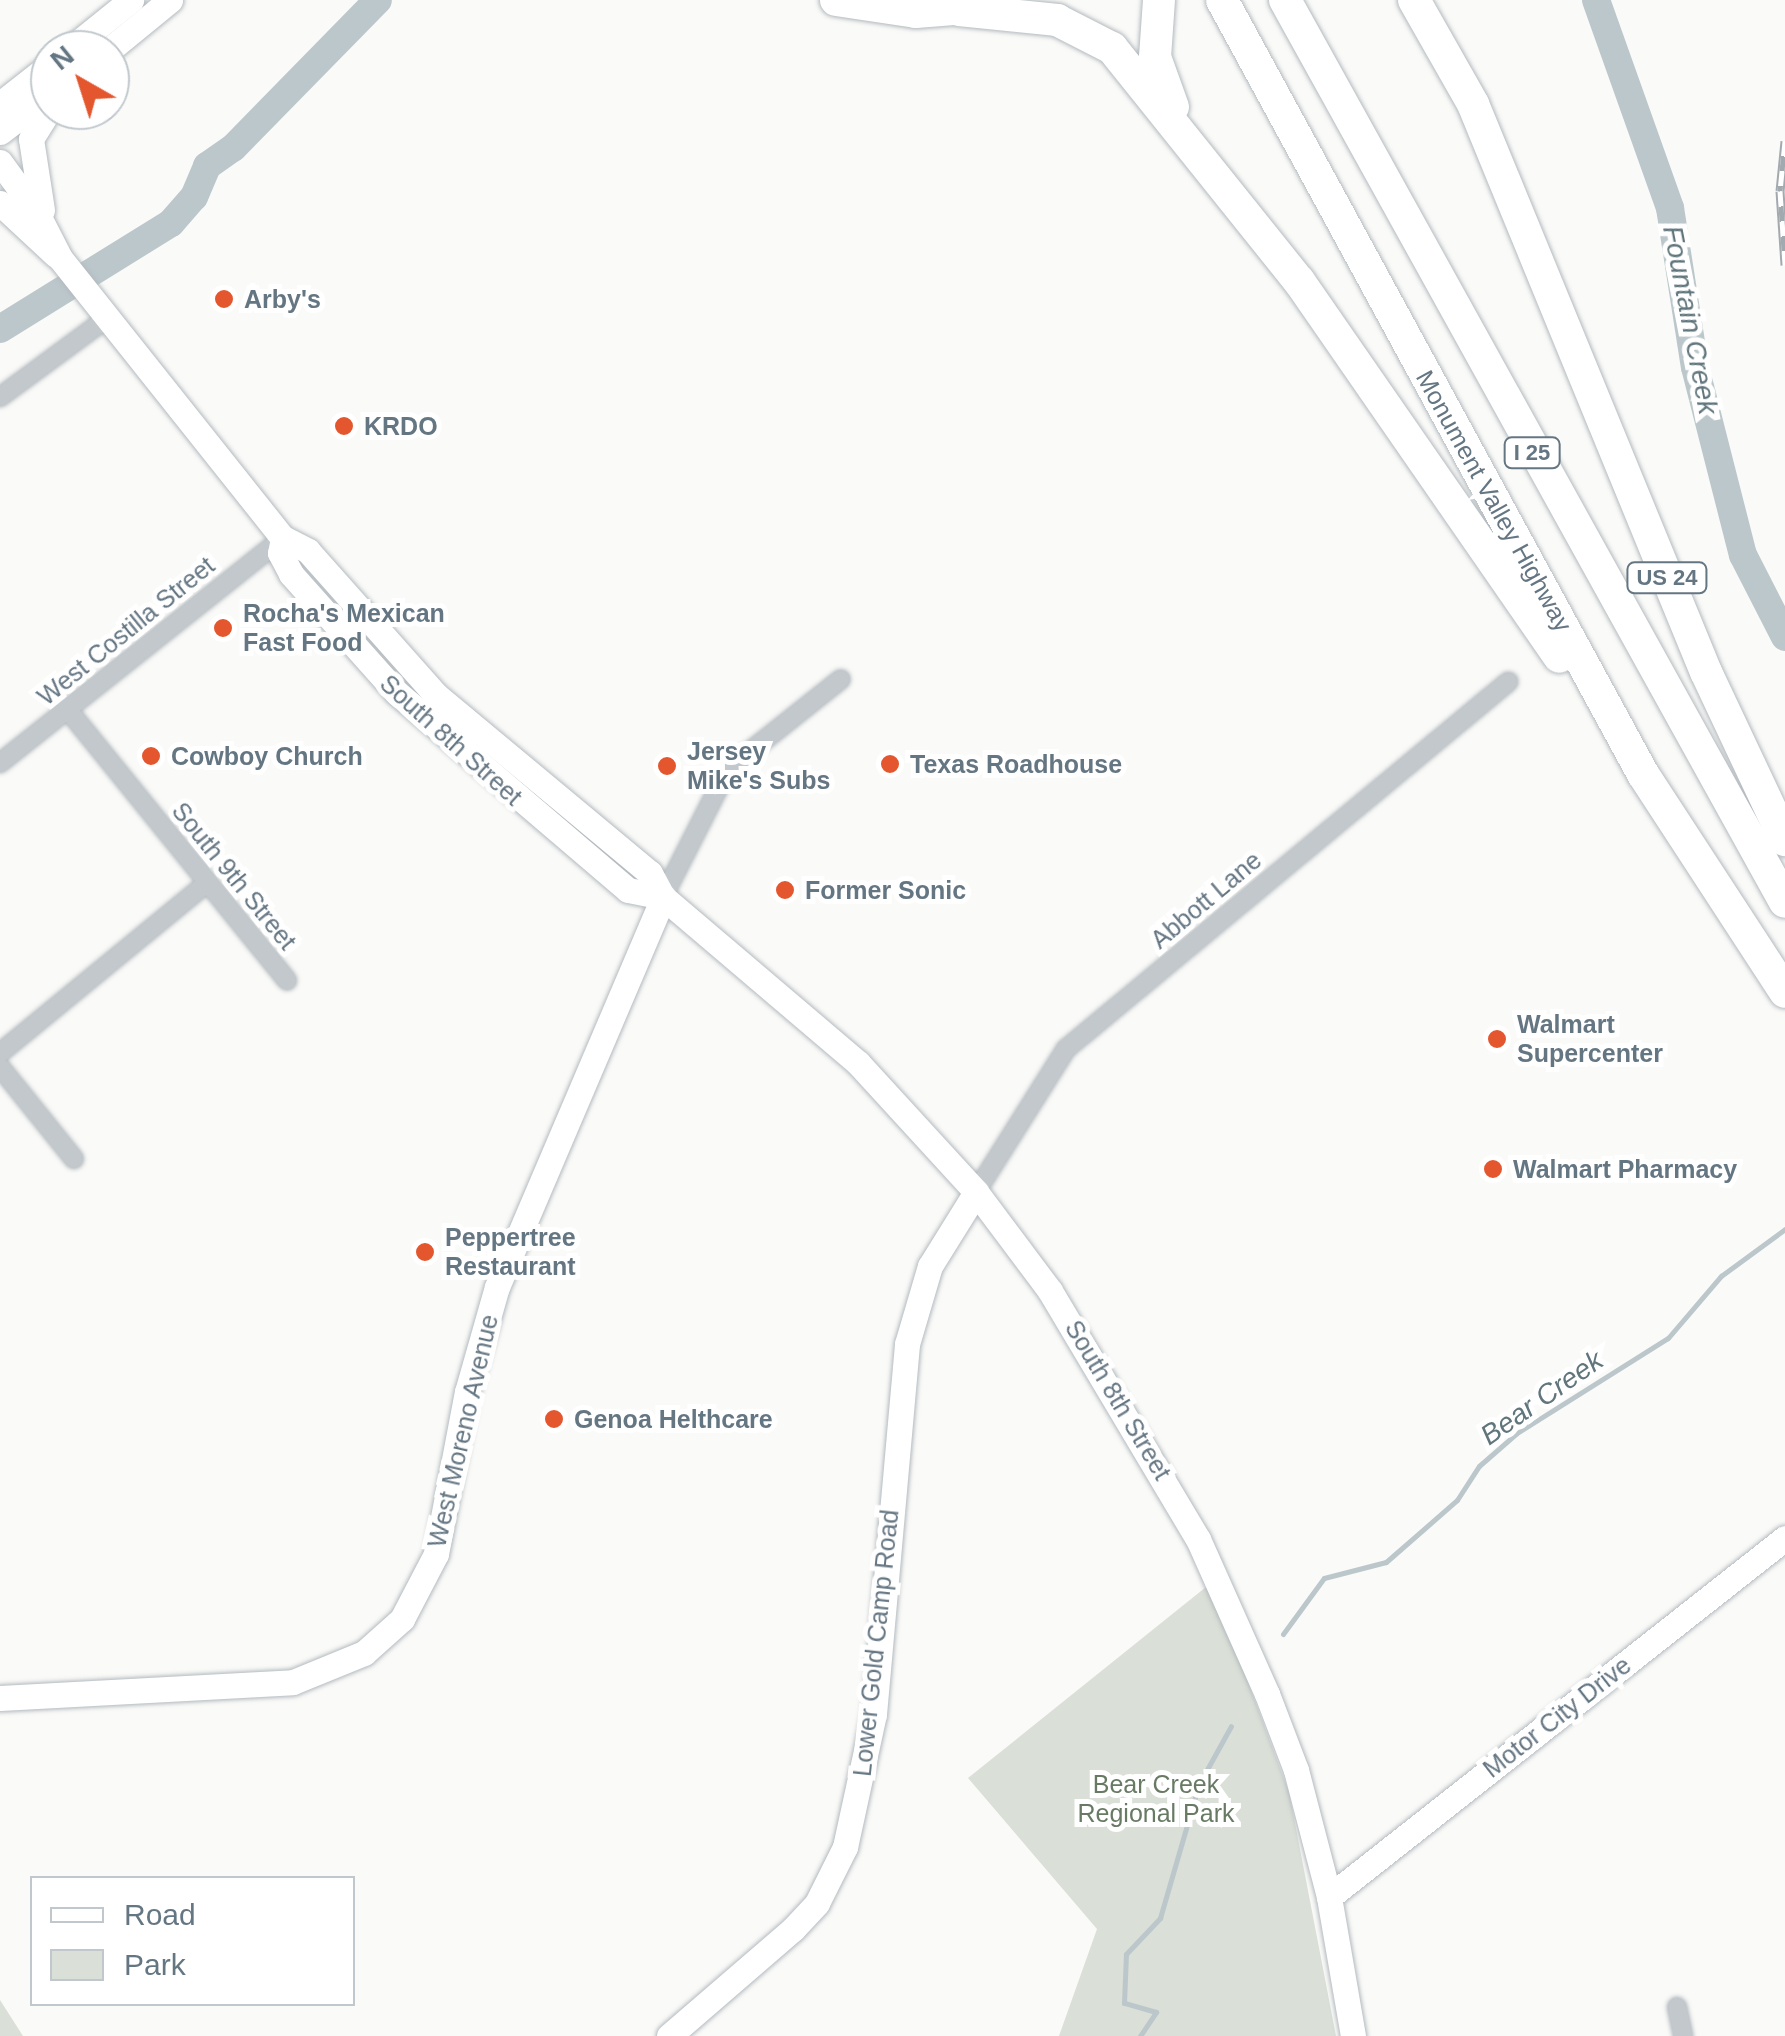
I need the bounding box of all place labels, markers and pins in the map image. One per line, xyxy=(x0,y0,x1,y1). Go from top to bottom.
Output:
place label: Arby's xyxy=(244,284,321,314)
marker: Arby's xyxy=(213,288,235,310)
place label: KRDO xyxy=(364,411,438,441)
marker: KRDO xyxy=(333,415,355,437)
place label: Rocha's Mexican Fast Food xyxy=(243,599,445,658)
marker: Rocha's Mexican Fast Food xyxy=(212,617,234,639)
place label: Jersey Mike's Subs xyxy=(687,737,830,796)
place label: Cowboy Church xyxy=(171,741,363,771)
marker: Cowboy Church xyxy=(140,745,162,767)
place label: Texas Roadhouse xyxy=(910,749,1122,779)
marker: Texas Roadhouse xyxy=(879,753,901,775)
marker: Jersey Mike's Subs xyxy=(656,755,678,777)
place label: Former Sonic xyxy=(805,875,966,905)
marker: Former Sonic xyxy=(774,879,796,901)
place label: Walmart Supercenter xyxy=(1517,1010,1663,1069)
marker: Walmart Supercenter xyxy=(1486,1028,1508,1050)
place label: Walmart Pharmacy xyxy=(1513,1154,1737,1184)
marker: Walmart Pharmacy xyxy=(1482,1158,1504,1180)
place label: Peppertree Restaurant xyxy=(445,1223,576,1282)
marker: Peppertree Restaurant xyxy=(414,1241,436,1263)
place label: Genoa Helthcare xyxy=(574,1404,773,1434)
marker: Genoa Helthcare xyxy=(543,1408,565,1430)

